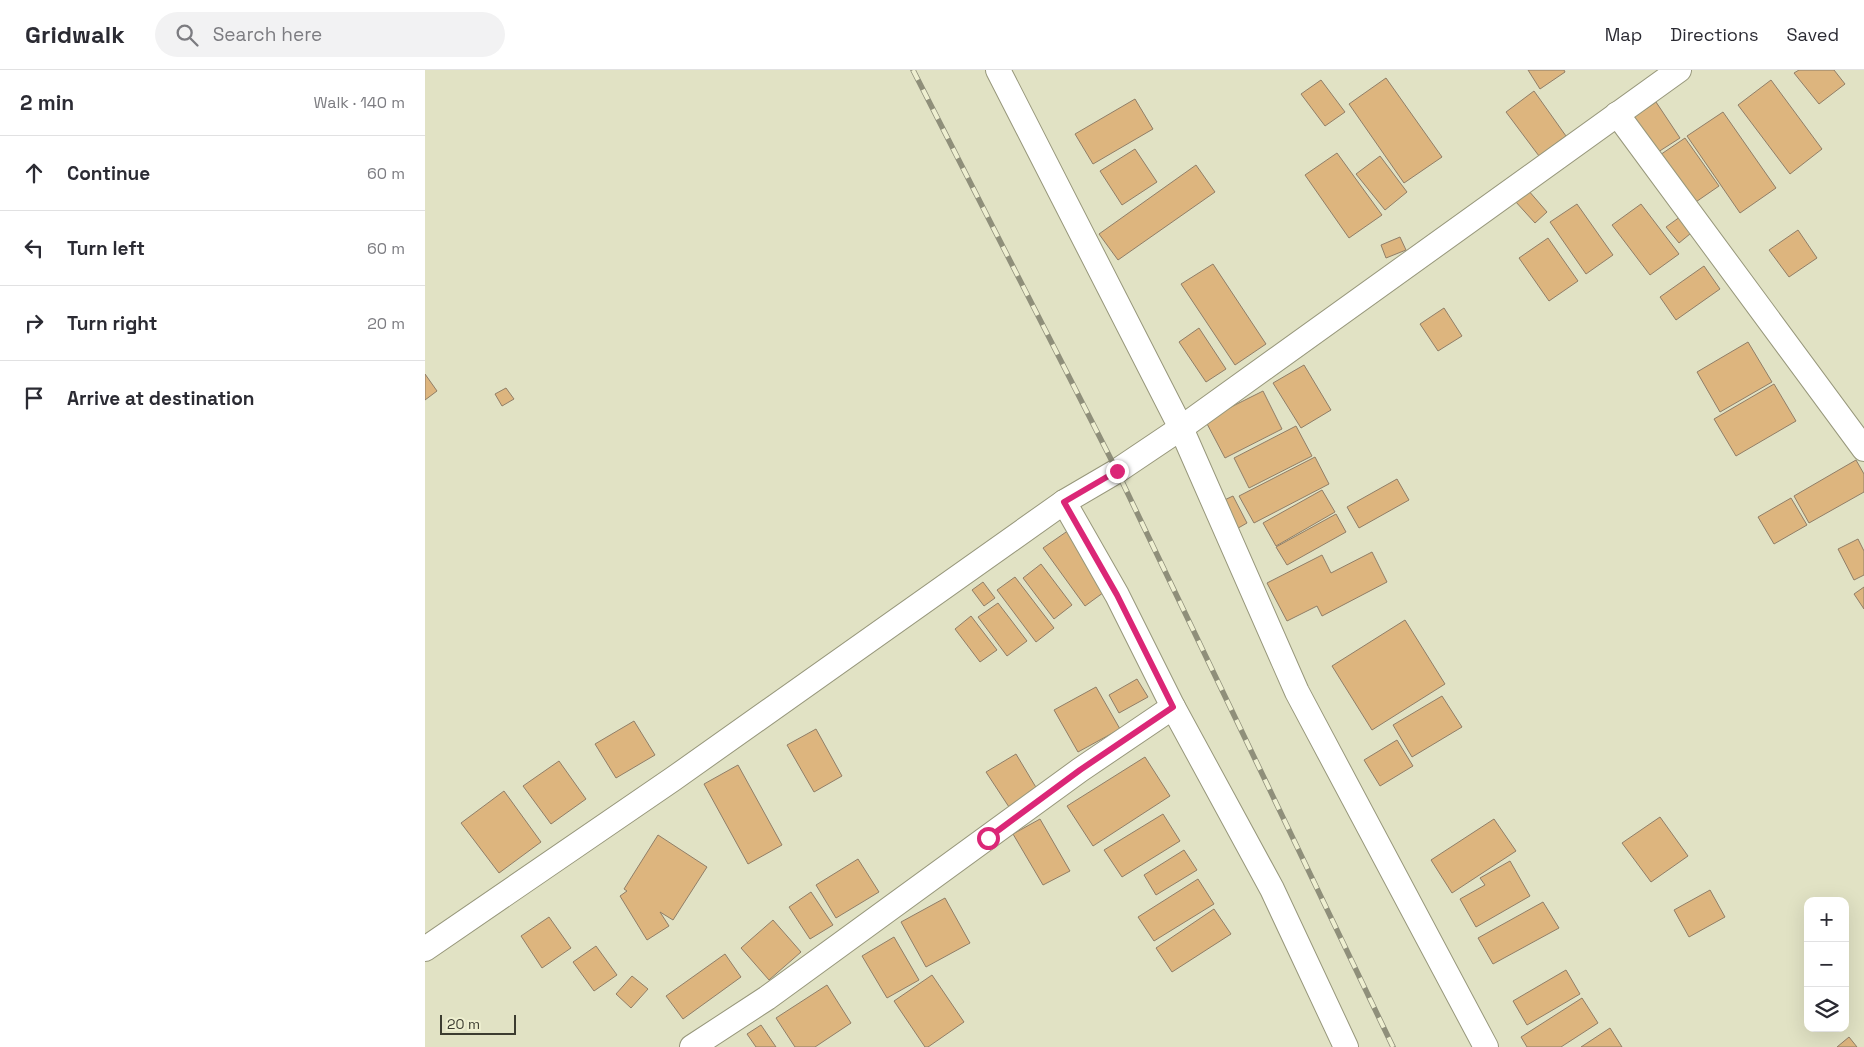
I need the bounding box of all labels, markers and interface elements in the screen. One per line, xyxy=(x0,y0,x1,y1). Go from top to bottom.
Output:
search box xyxy=(155,12,505,57)
text: Gridwalk xyxy=(25,19,125,50)
icon: search xyxy=(173,21,201,49)
text: Search here xyxy=(213,22,322,47)
text: Map xyxy=(1605,23,1642,46)
text: Directions xyxy=(1670,23,1759,46)
text: Saved xyxy=(1787,23,1839,46)
text: 2 min xyxy=(20,89,74,116)
text: Walk · 140 m xyxy=(313,92,405,113)
icon: ahead xyxy=(20,159,48,187)
text: Continue xyxy=(67,161,150,186)
text: 60 m xyxy=(367,163,405,184)
icon: left xyxy=(20,234,48,262)
text: Turn left xyxy=(67,236,145,261)
text: 60 m xyxy=(367,238,405,259)
icon: right xyxy=(20,309,48,337)
text: Turn right xyxy=(67,311,157,336)
text: 20 m xyxy=(367,313,405,334)
icon: arrive xyxy=(20,384,48,412)
text: Arrive at destination xyxy=(67,386,255,411)
route end xyxy=(1106,460,1129,483)
route start xyxy=(977,827,1000,850)
map controls xyxy=(1804,897,1849,1032)
button: + xyxy=(1804,897,1849,942)
button: − xyxy=(1804,942,1849,987)
button: layers xyxy=(1804,987,1849,1032)
scale bar xyxy=(440,1012,516,1035)
text: 20 m xyxy=(447,1015,480,1033)

